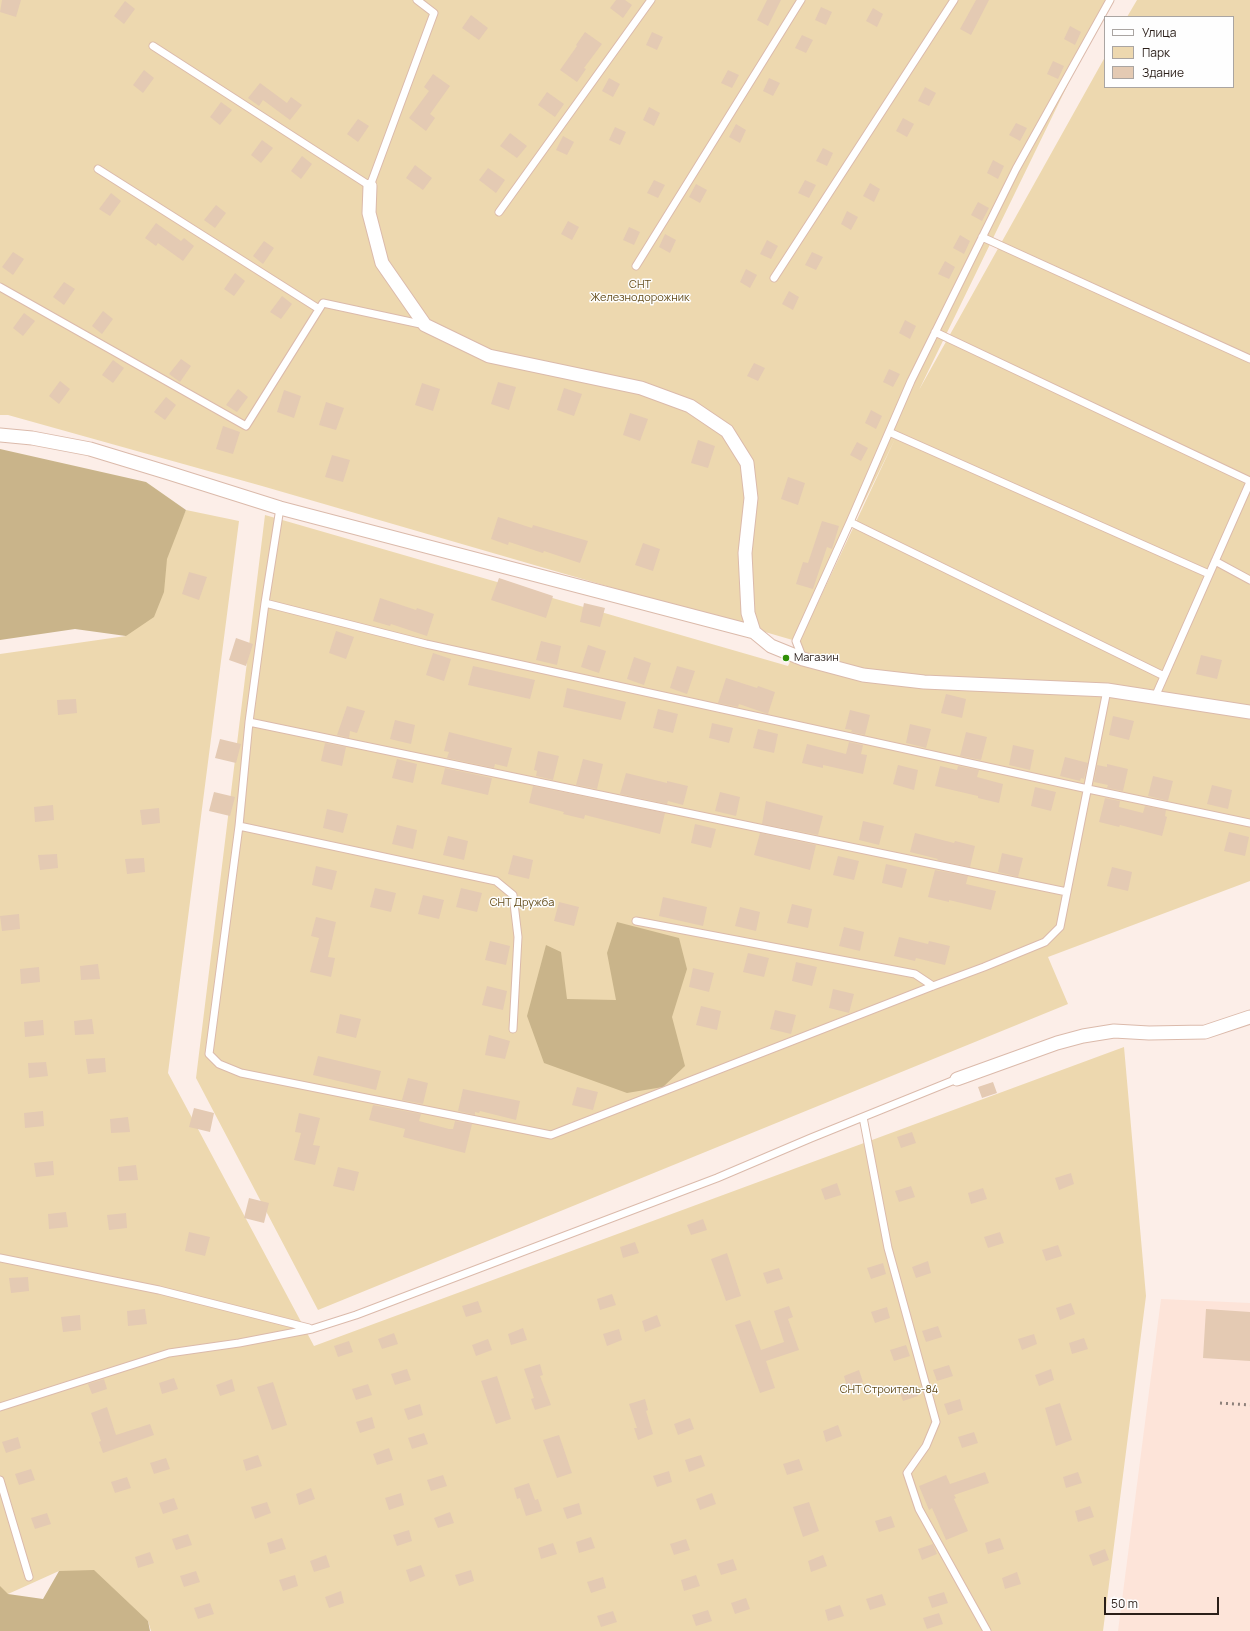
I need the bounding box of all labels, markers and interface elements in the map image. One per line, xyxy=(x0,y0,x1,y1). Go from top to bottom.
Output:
legend xyxy=(1104,16,1234,88)
text: Улица xyxy=(1142,24,1176,41)
text: Парк xyxy=(1142,44,1170,61)
text: Здание xyxy=(1142,64,1184,81)
park label: СНТ Железнодорожник xyxy=(591,278,689,304)
place label: Магазин xyxy=(794,651,839,665)
marker: Магазин xyxy=(781,653,791,663)
park label: СНТ Дружба xyxy=(490,896,554,910)
park label: СНТ Строитель-84 xyxy=(840,1383,938,1397)
scale bar xyxy=(1106,1589,1221,1615)
text: 50 m xyxy=(1111,1595,1138,1612)

